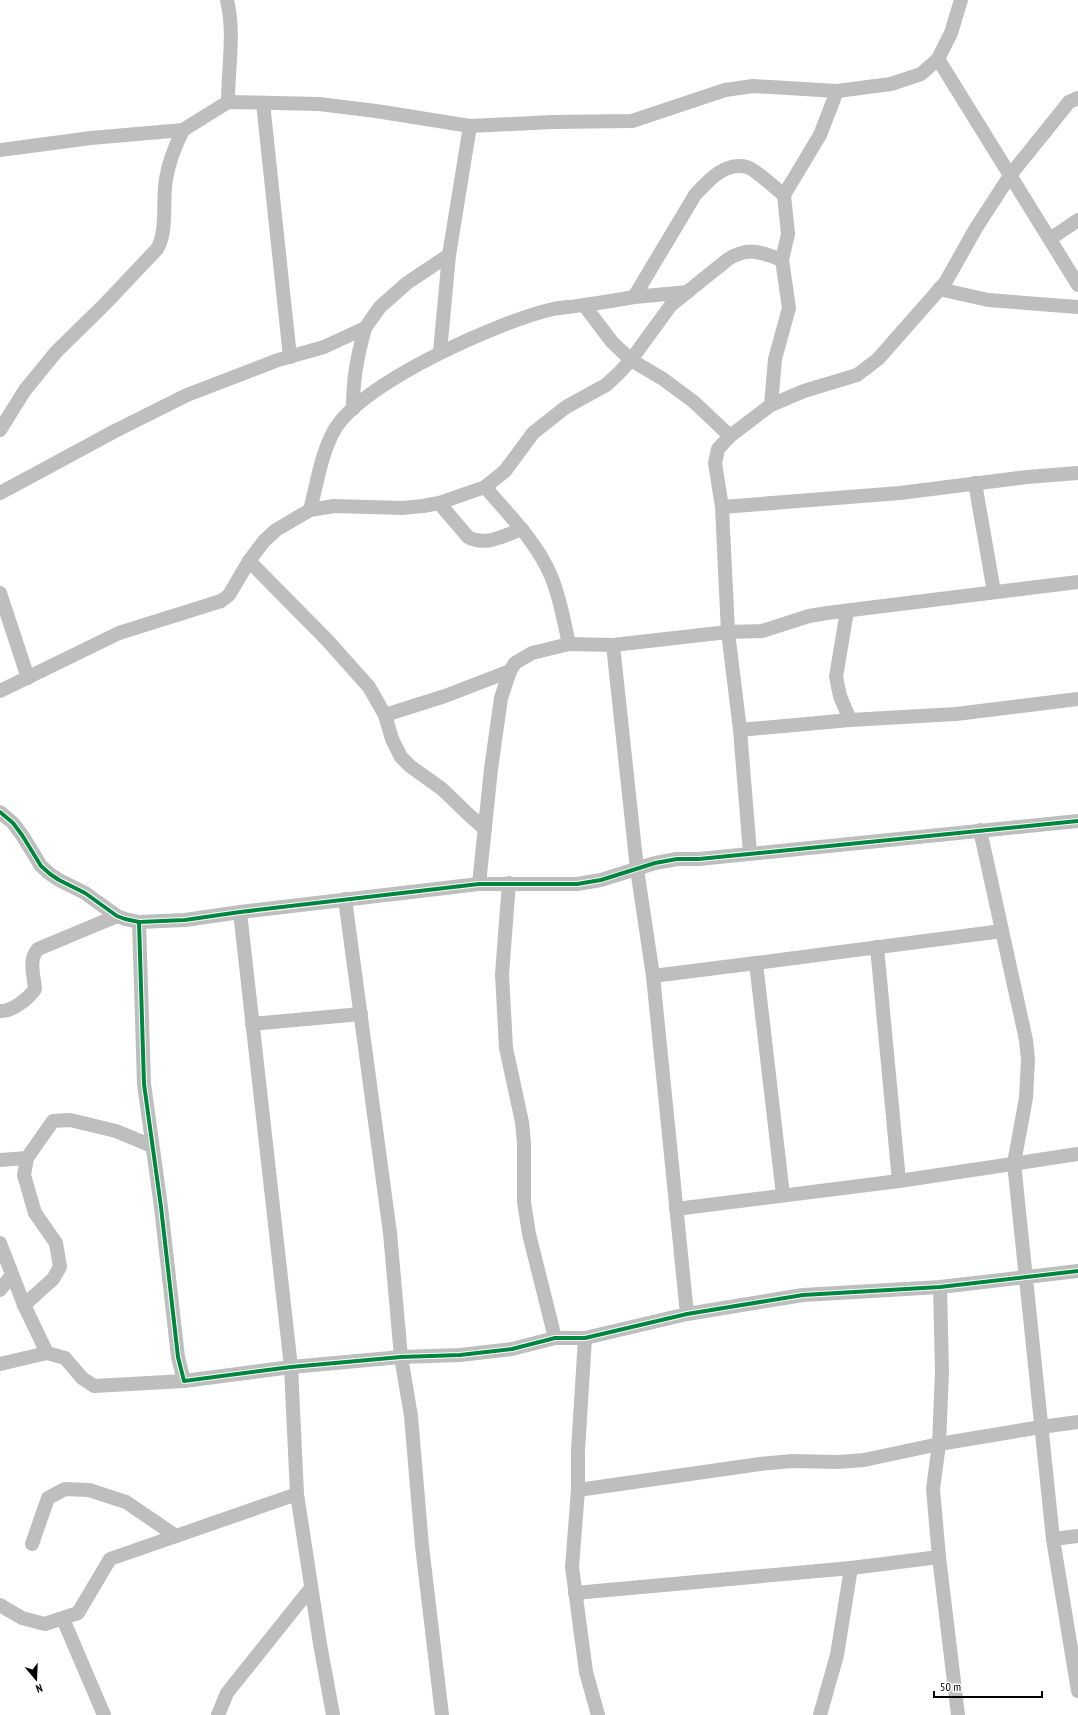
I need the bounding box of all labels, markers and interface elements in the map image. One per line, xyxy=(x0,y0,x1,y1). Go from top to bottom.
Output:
north arrow xyxy=(16,1659,56,1699)
scale bar xyxy=(934,1673,1042,1699)
text: 50 m xyxy=(940,1679,961,1694)
text: N xyxy=(34,1681,44,1696)

